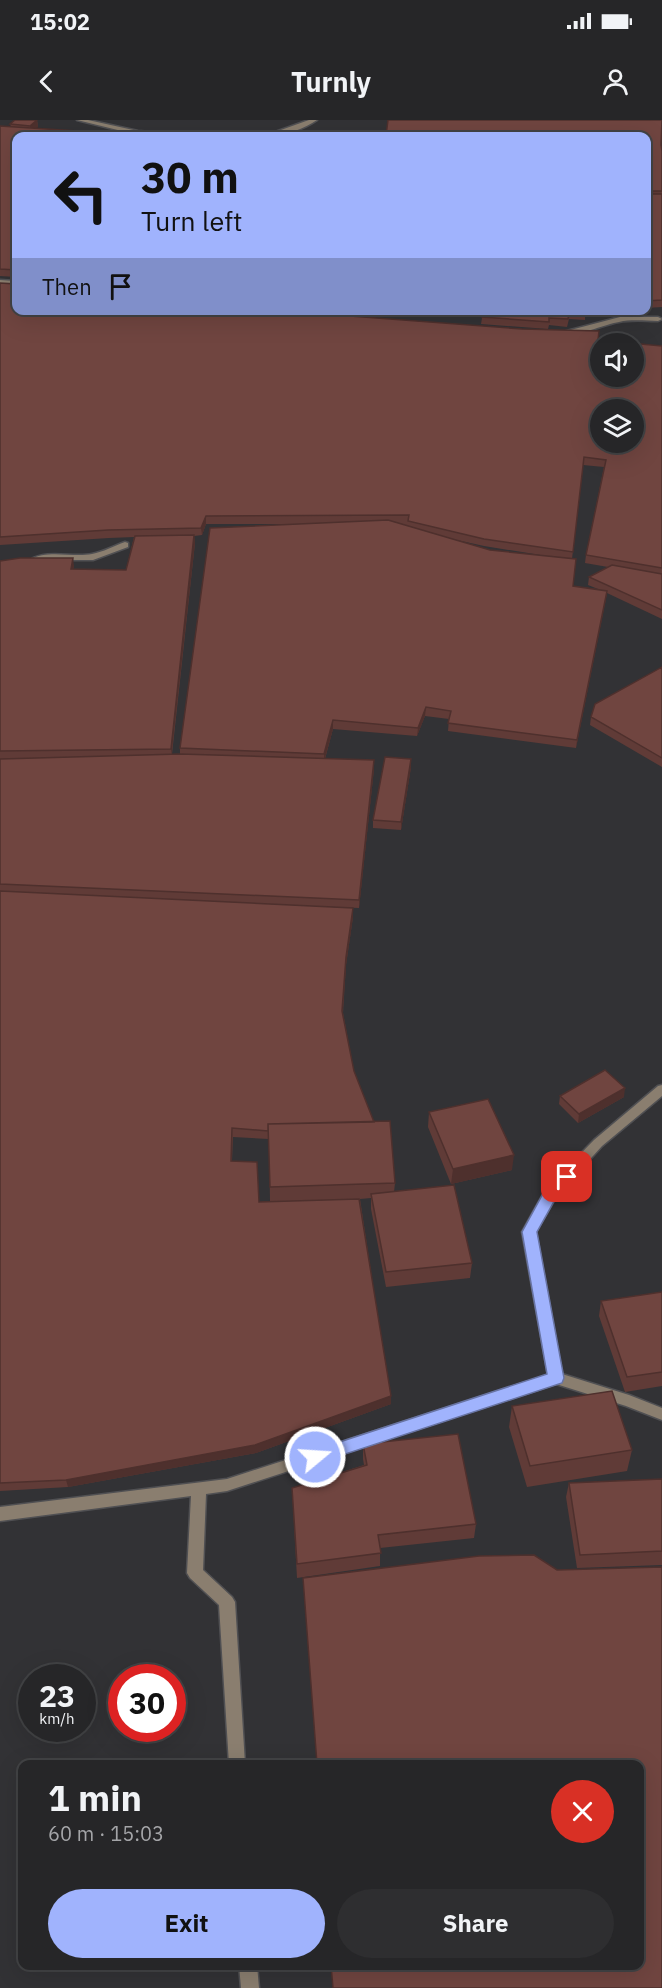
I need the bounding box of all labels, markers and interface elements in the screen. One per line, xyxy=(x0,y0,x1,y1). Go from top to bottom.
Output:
text: 15:02 xyxy=(30,7,90,36)
text: Turnly xyxy=(291,64,371,99)
icon: back xyxy=(30,65,63,98)
icon: person xyxy=(599,65,632,98)
text: 30 m xyxy=(141,150,239,205)
icon: left xyxy=(42,156,120,234)
text: Turn left xyxy=(141,203,242,238)
icon: arrive xyxy=(104,270,137,303)
text: Then xyxy=(42,272,92,301)
map controls xyxy=(590,333,644,453)
button: sound xyxy=(590,333,644,387)
button: layers xyxy=(590,399,644,453)
pin xyxy=(541,1151,592,1202)
icon: arrive xyxy=(550,1160,583,1193)
position arrow xyxy=(283,1425,347,1489)
speed limit sign: 30 xyxy=(108,1664,186,1742)
text: 23 xyxy=(39,1676,75,1715)
text: km/h xyxy=(39,1709,75,1728)
text: 1 min xyxy=(48,1774,142,1821)
button: close xyxy=(551,1780,614,1843)
text: 60 m · 15:03 xyxy=(48,1820,164,1847)
button: Exit xyxy=(48,1889,325,1958)
button: Share xyxy=(337,1889,614,1958)

